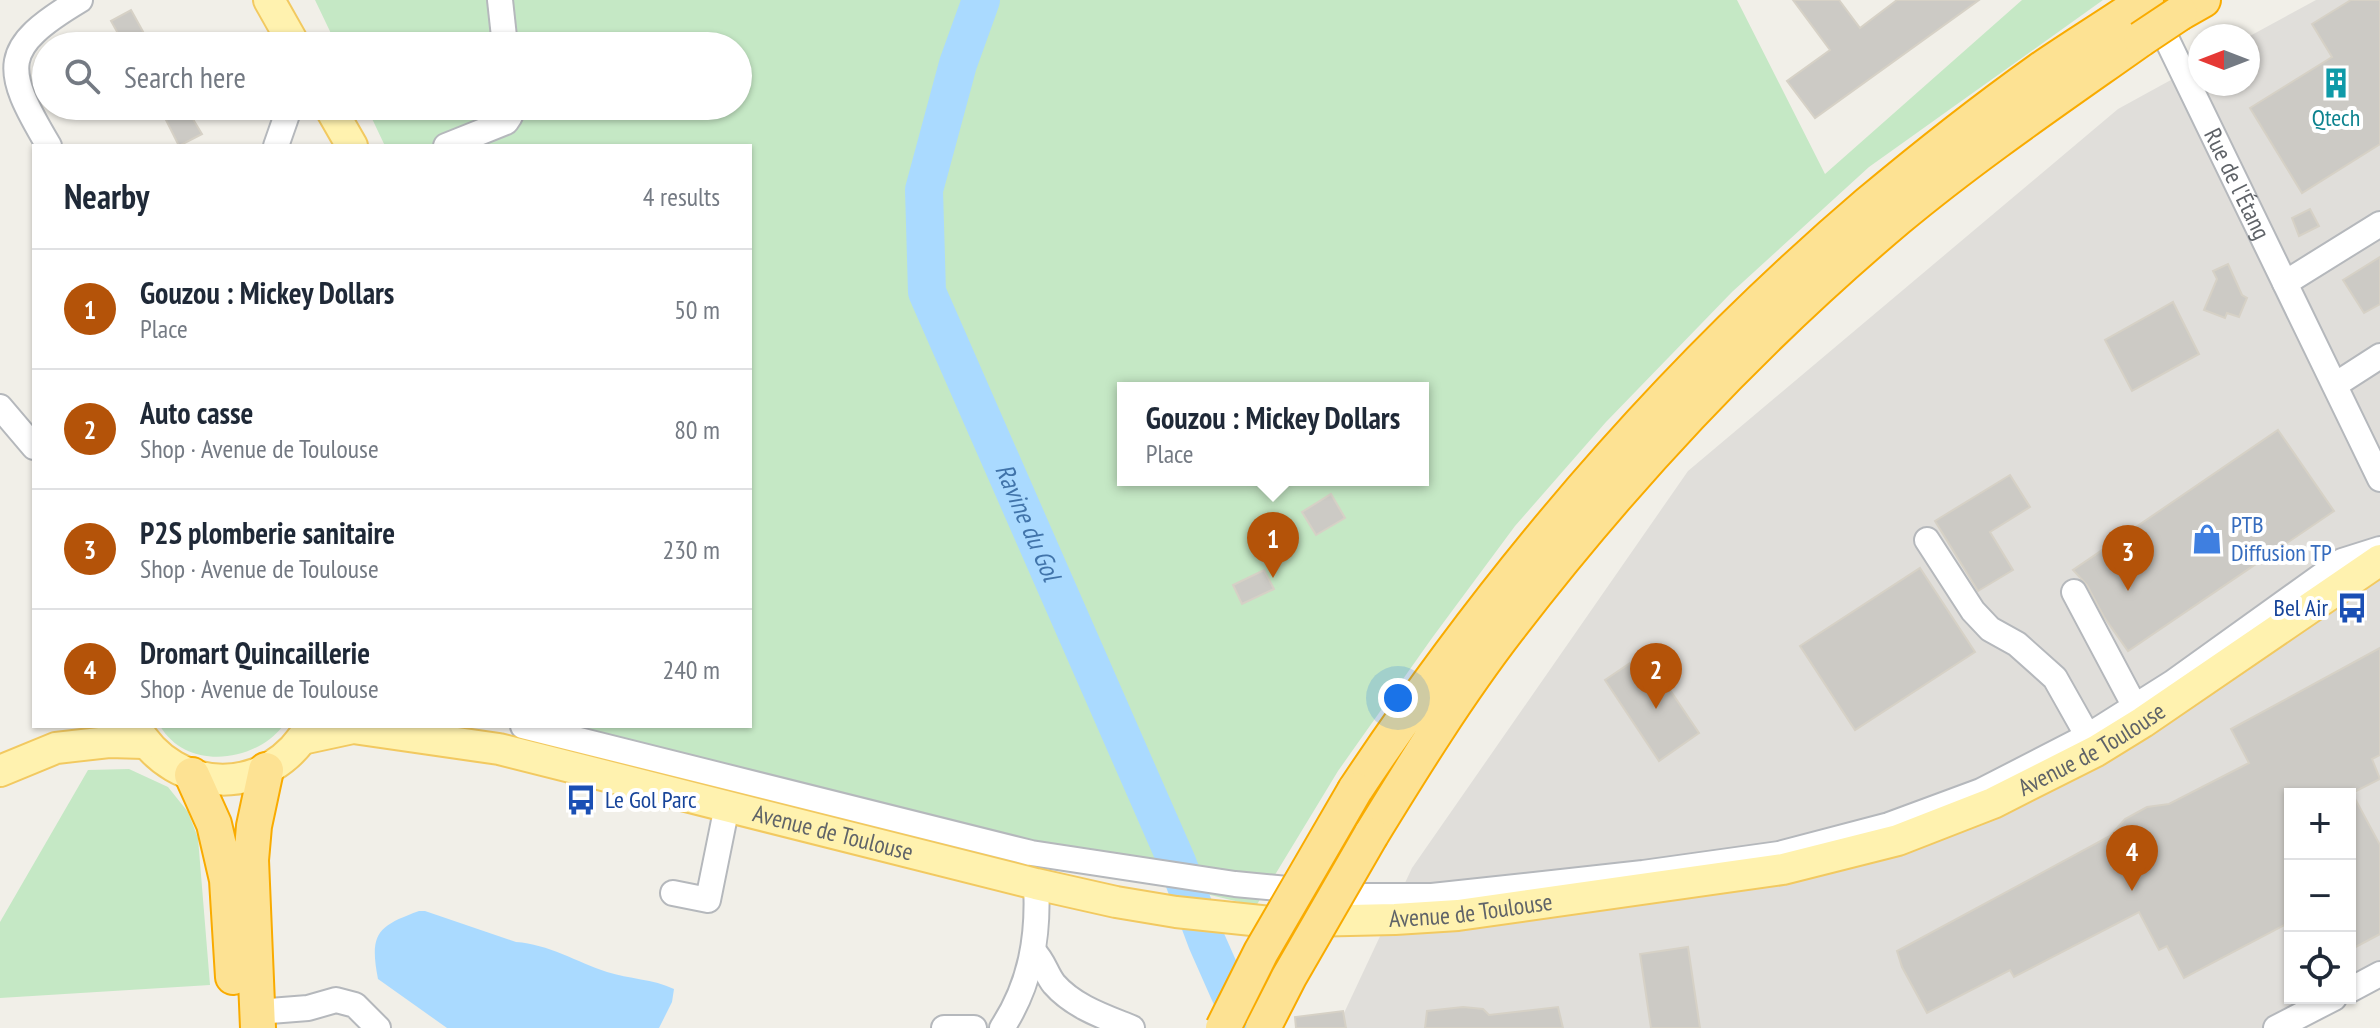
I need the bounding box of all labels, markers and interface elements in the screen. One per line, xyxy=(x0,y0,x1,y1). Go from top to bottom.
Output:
north arrow xyxy=(2188,24,2260,96)
search box xyxy=(32,32,752,120)
icon: search xyxy=(60,54,104,98)
text: Search here xyxy=(124,57,246,96)
building icon: Qtech xyxy=(2319,66,2353,100)
place label: Qtech xyxy=(2312,102,2360,133)
street label: Rue de l'Étang xyxy=(2197,123,2277,244)
text: Nearby xyxy=(64,174,149,218)
text: 4 results xyxy=(643,180,720,213)
text: Gouzou : Mickey Dollars xyxy=(140,273,394,312)
text: 1 xyxy=(84,293,96,326)
text: 50 m xyxy=(674,293,720,326)
text: Place xyxy=(140,312,188,345)
popup xyxy=(1117,382,1429,486)
text: Auto casse xyxy=(140,393,253,432)
text: Gouzou : Mickey Dollars xyxy=(1146,398,1400,437)
text: 2 xyxy=(84,413,96,446)
text: 80 m xyxy=(674,413,720,446)
text: Shop · Avenue de Toulouse xyxy=(140,432,379,465)
text: Place xyxy=(1146,437,1194,470)
water label: Ravine du Gol xyxy=(988,458,1070,588)
place label: PTB Diffusion TP xyxy=(2231,509,2332,568)
pin: 1 xyxy=(1247,512,1299,578)
text: P2S plomberie sanitaire xyxy=(140,513,395,552)
shop icon: PTB Diffusion TP xyxy=(2190,522,2224,556)
pin: 3 xyxy=(2102,525,2154,591)
text: 3 xyxy=(84,533,96,566)
text: 230 m xyxy=(662,533,720,566)
text: Shop · Avenue de Toulouse xyxy=(140,552,379,585)
bus stop icon: Bel Air xyxy=(2335,591,2369,625)
place label: Bel Air xyxy=(2274,592,2328,623)
text: Dromart Quincaillerie xyxy=(140,633,370,672)
pin: 2 xyxy=(1630,643,1682,709)
text: 4 xyxy=(84,653,96,686)
text: 240 m xyxy=(662,653,720,686)
text: Shop · Avenue de Toulouse xyxy=(140,672,379,705)
your location xyxy=(1378,678,1418,718)
street label: Avenue de Toulouse xyxy=(2013,695,2171,803)
bus stop icon: Le Gol Parc xyxy=(564,783,598,817)
place label: Le Gol Parc xyxy=(605,784,697,815)
map controls xyxy=(2284,788,2356,1004)
button: + xyxy=(2284,788,2356,860)
street label: Avenue de Toulouse xyxy=(750,797,916,868)
pin: 4 xyxy=(2106,825,2158,891)
button: − xyxy=(2284,860,2356,932)
street label: Avenue de Toulouse xyxy=(1389,886,1554,934)
button: locate xyxy=(2284,932,2356,1004)

